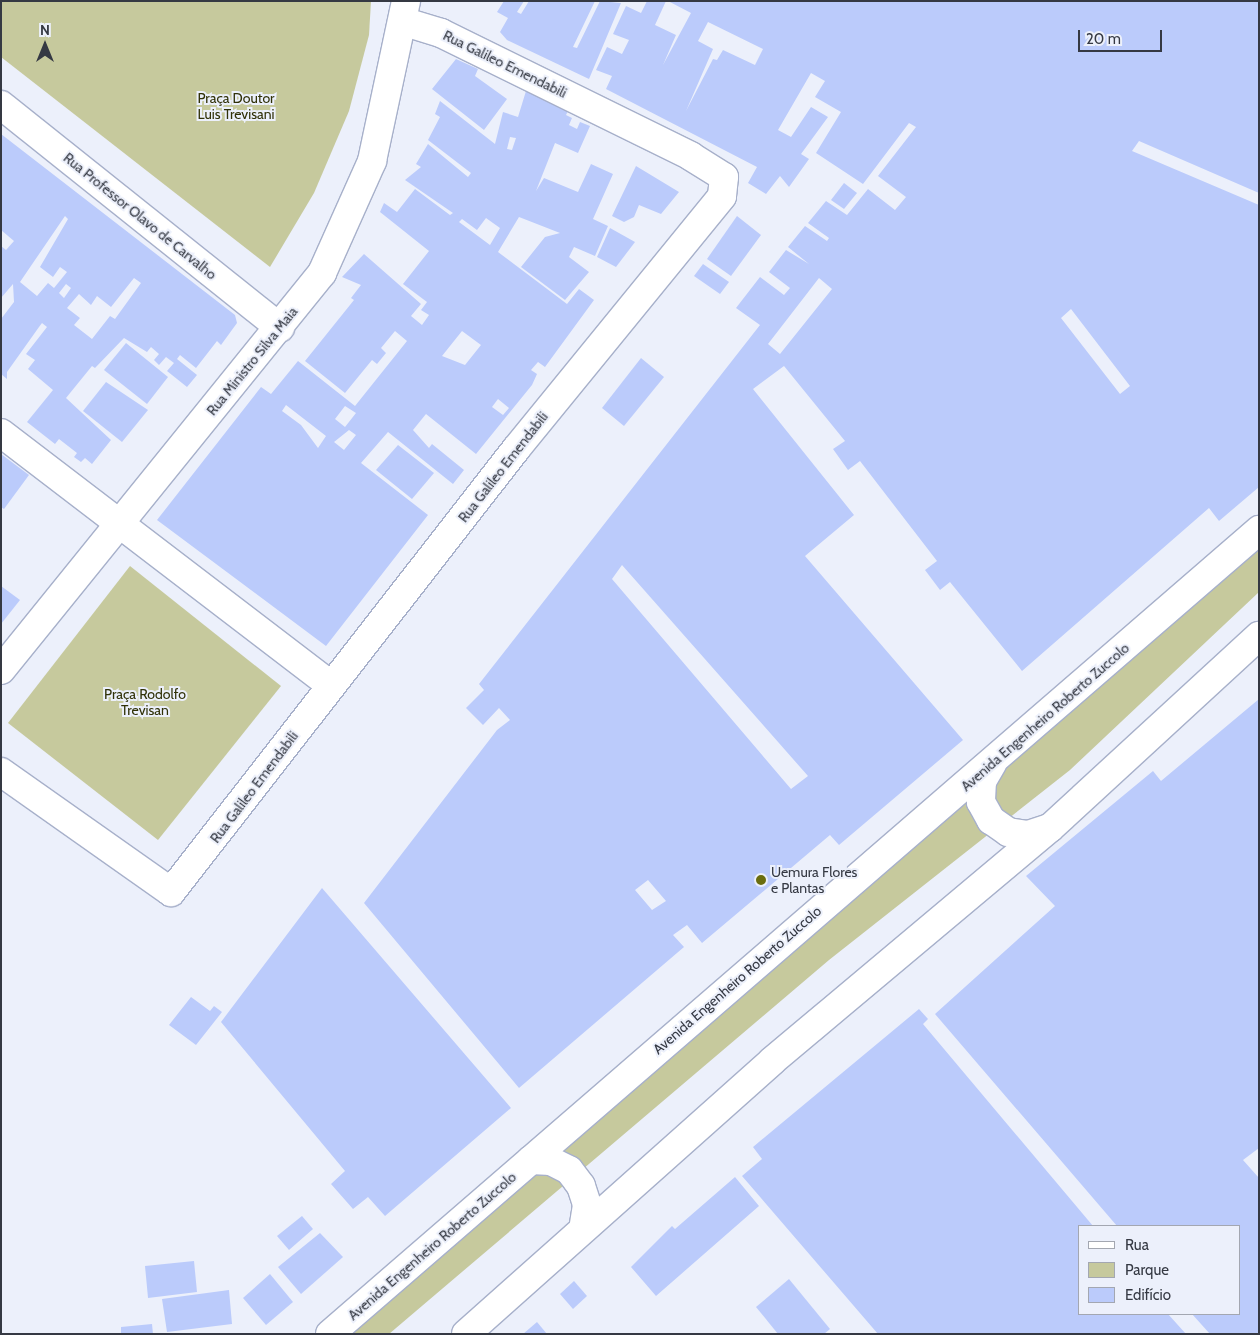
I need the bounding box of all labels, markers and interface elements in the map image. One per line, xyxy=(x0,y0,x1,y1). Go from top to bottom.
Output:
north arrow xyxy=(20,20,70,70)
scale bar xyxy=(1080,20,1164,52)
text: N xyxy=(40,21,50,39)
street label: Rua Galileo Emendabili xyxy=(440,27,570,101)
text: 20 m xyxy=(1086,30,1121,48)
park label: Praça Doutor Luis Trevisani xyxy=(197,90,275,122)
street label: Rua Professor Olavo de Carvalho xyxy=(60,149,220,283)
street label: Rua Ministro Silva Maia xyxy=(203,303,301,419)
street label: Rua Galileo Emendabili xyxy=(455,408,551,526)
street label: Avenida Engenheiro Roberto Zuccolo xyxy=(958,639,1132,795)
park label: Praça Rodolfo Trevisan xyxy=(104,686,186,719)
street label: Rua Galileo Emendabili xyxy=(207,728,301,846)
place label: Uemura Flores e Plantas xyxy=(771,864,857,896)
marker: Uemura Flores e Plantas xyxy=(755,874,767,886)
street label: Avenida Engenheiro Roberto Zuccolo xyxy=(650,902,824,1058)
street label: Avenida Engenheiro Roberto Zuccolo xyxy=(345,1168,519,1324)
legend xyxy=(1078,1225,1240,1315)
text: Rua xyxy=(1125,1236,1149,1254)
text: Parque xyxy=(1125,1261,1169,1279)
text: Edifício xyxy=(1125,1286,1171,1304)

